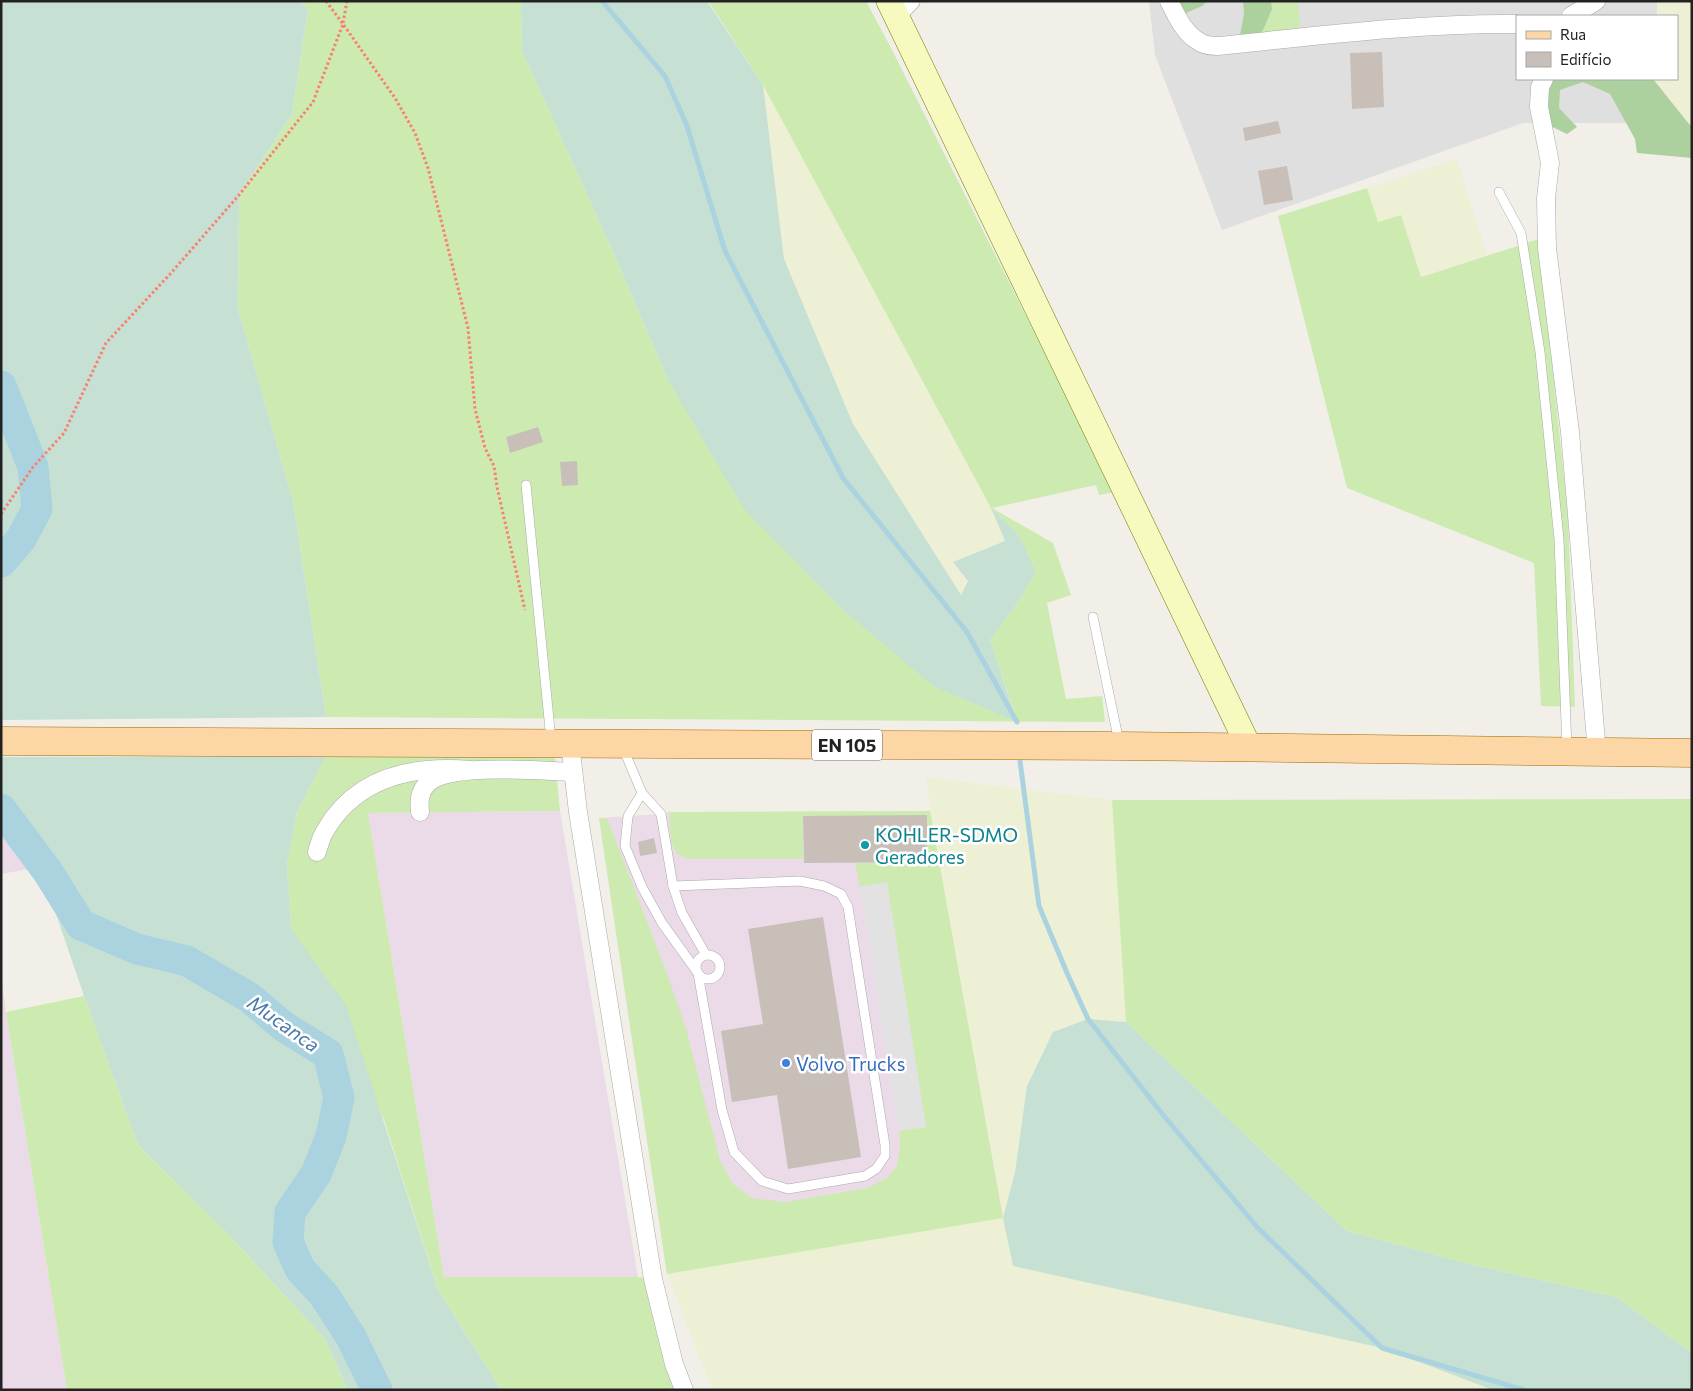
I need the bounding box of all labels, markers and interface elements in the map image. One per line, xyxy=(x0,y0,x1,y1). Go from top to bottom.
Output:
legend xyxy=(1516,15,1678,80)
text: Rua xyxy=(1560,25,1586,43)
text: Edifício xyxy=(1560,50,1611,68)
road number: EN 105 xyxy=(812,730,882,760)
place label: KOHLER-SDMO Geradores xyxy=(875,823,1018,868)
marker: KOHLER-SDMO Geradores xyxy=(859,839,871,851)
water label: Mucanca xyxy=(243,990,325,1056)
place label: Volvo Trucks xyxy=(796,1052,905,1075)
marker: Volvo Trucks xyxy=(780,1057,792,1069)

